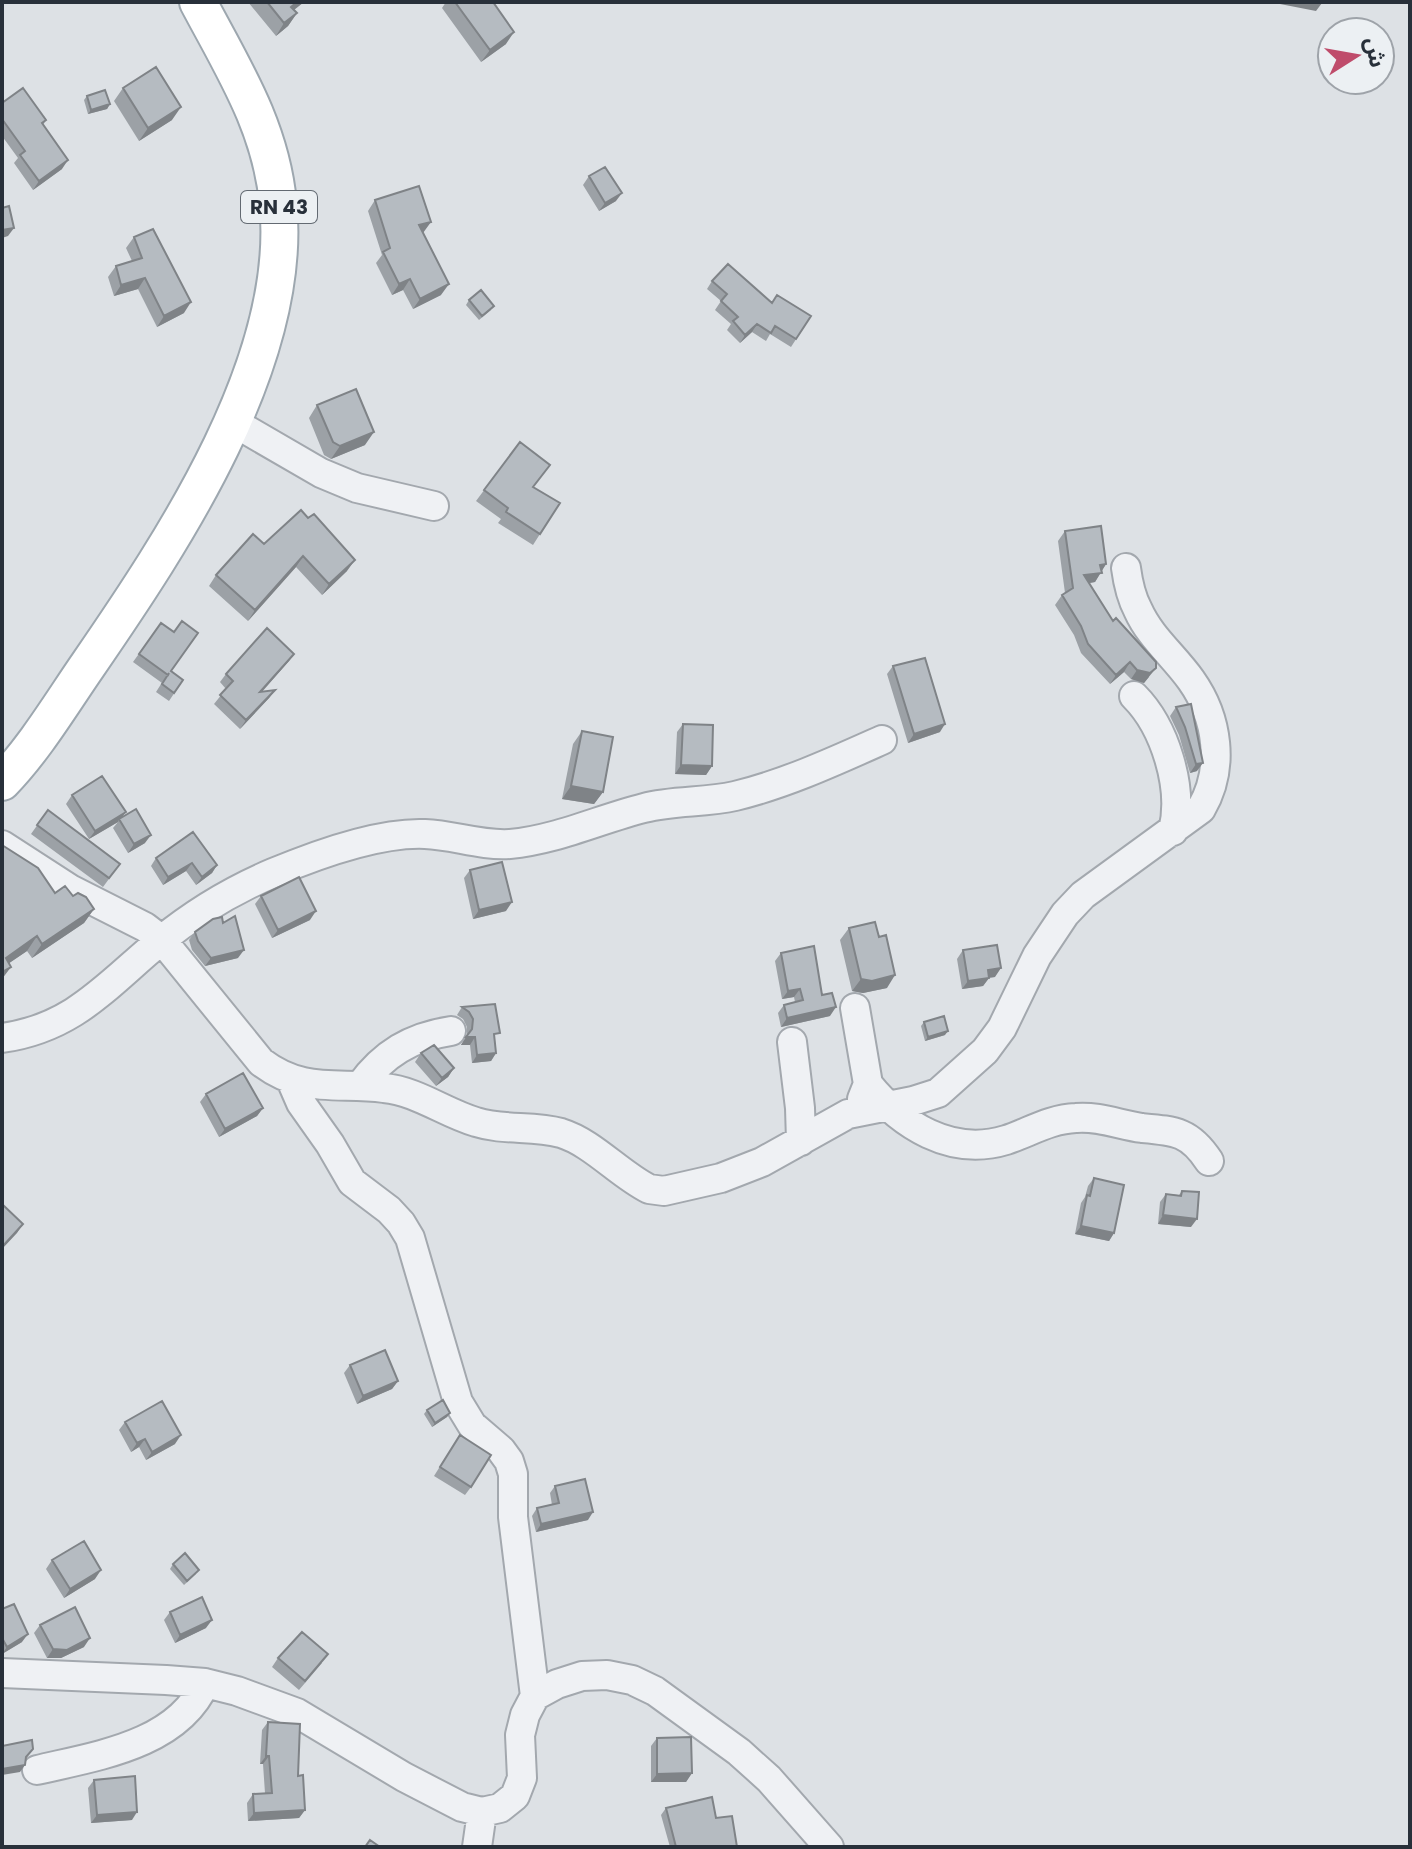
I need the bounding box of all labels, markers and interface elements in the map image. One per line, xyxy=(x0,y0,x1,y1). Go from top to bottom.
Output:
north arrow xyxy=(1316,16,1396,96)
text: ش xyxy=(1357,35,1393,70)
road number: RN 43 xyxy=(241,191,317,223)

